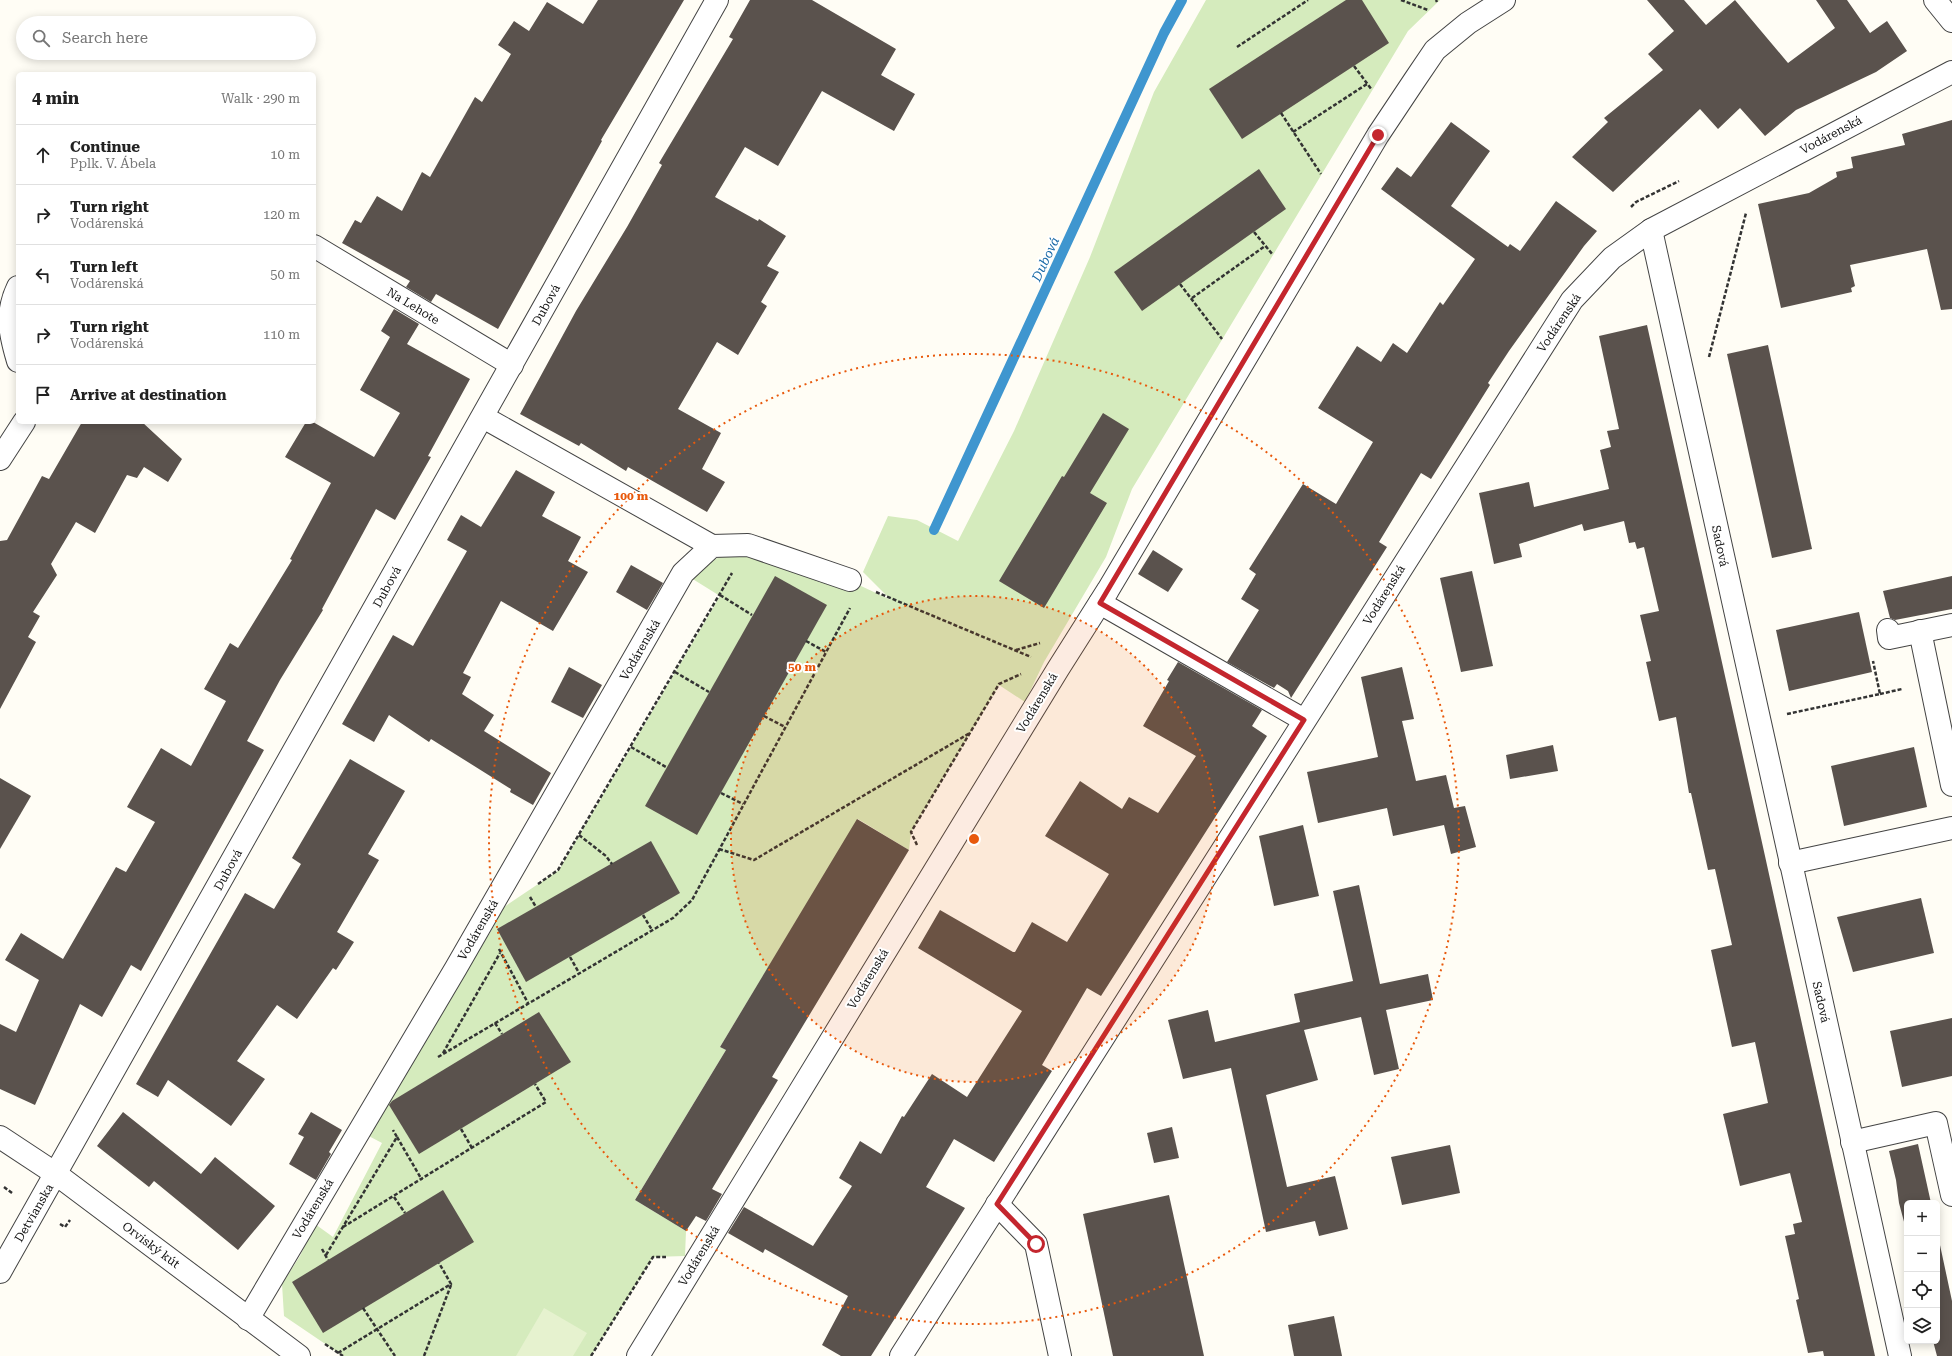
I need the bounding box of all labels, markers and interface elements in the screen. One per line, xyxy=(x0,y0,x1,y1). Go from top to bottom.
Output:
search box xyxy=(16,16,316,60)
icon: search xyxy=(30,27,52,49)
text: Search here xyxy=(62,29,148,47)
text: 4 min xyxy=(32,88,79,108)
text: Walk · 290 m xyxy=(221,91,300,106)
street label: Vodárenská xyxy=(1798,113,1865,157)
route end xyxy=(1369,126,1387,144)
text: Continue xyxy=(70,138,140,156)
icon: ahead xyxy=(32,144,54,166)
text: 10 m xyxy=(270,147,300,162)
text: Pplk. V. Ábela xyxy=(70,156,156,171)
text: Turn right xyxy=(70,198,149,216)
icon: right xyxy=(32,204,54,226)
text: 120 m xyxy=(263,207,300,222)
text: Vodárenská xyxy=(70,216,143,231)
water label: Dubová xyxy=(1028,234,1062,285)
text: Turn left xyxy=(70,258,138,276)
icon: left xyxy=(32,264,54,286)
text: 50 m xyxy=(270,267,300,282)
text: Vodárenská xyxy=(70,276,143,291)
street label: Dubová xyxy=(529,282,563,328)
street label: Na Lehote xyxy=(384,285,442,327)
street label: Vodárenská xyxy=(1534,291,1584,355)
text: Turn right xyxy=(70,318,149,336)
icon: right xyxy=(32,324,54,346)
text: 110 m xyxy=(263,327,300,342)
text: Vodárenská xyxy=(70,336,143,351)
icon: arrive xyxy=(32,384,54,406)
text: Arrive at destination xyxy=(70,386,226,404)
text: 100 m xyxy=(614,489,649,503)
street label: Sadová xyxy=(1709,524,1731,568)
street label: Vodárenská xyxy=(1360,562,1408,627)
street label: Dubová xyxy=(370,564,404,610)
street label: Vodárenská xyxy=(617,617,663,683)
text: 50 m xyxy=(788,660,816,674)
street label: Vodárenská xyxy=(1014,670,1061,736)
centre of rings xyxy=(967,832,981,846)
street label: Dubová xyxy=(211,847,245,893)
street label: Vodárenská xyxy=(455,897,501,963)
street label: Vodárenská xyxy=(845,946,892,1012)
street label: Sadová xyxy=(1809,980,1833,1024)
street label: Vodárenská xyxy=(290,1176,337,1242)
street label: Detvianska xyxy=(12,1181,57,1245)
map controls xyxy=(1904,1200,1940,1344)
button: + xyxy=(1904,1200,1940,1236)
street label: Orviský kút xyxy=(120,1219,183,1271)
street label: Vodárenská xyxy=(676,1223,723,1289)
route start xyxy=(1027,1235,1045,1253)
button: − xyxy=(1904,1236,1940,1272)
button: locate xyxy=(1904,1272,1940,1308)
button: layers xyxy=(1904,1308,1940,1344)

